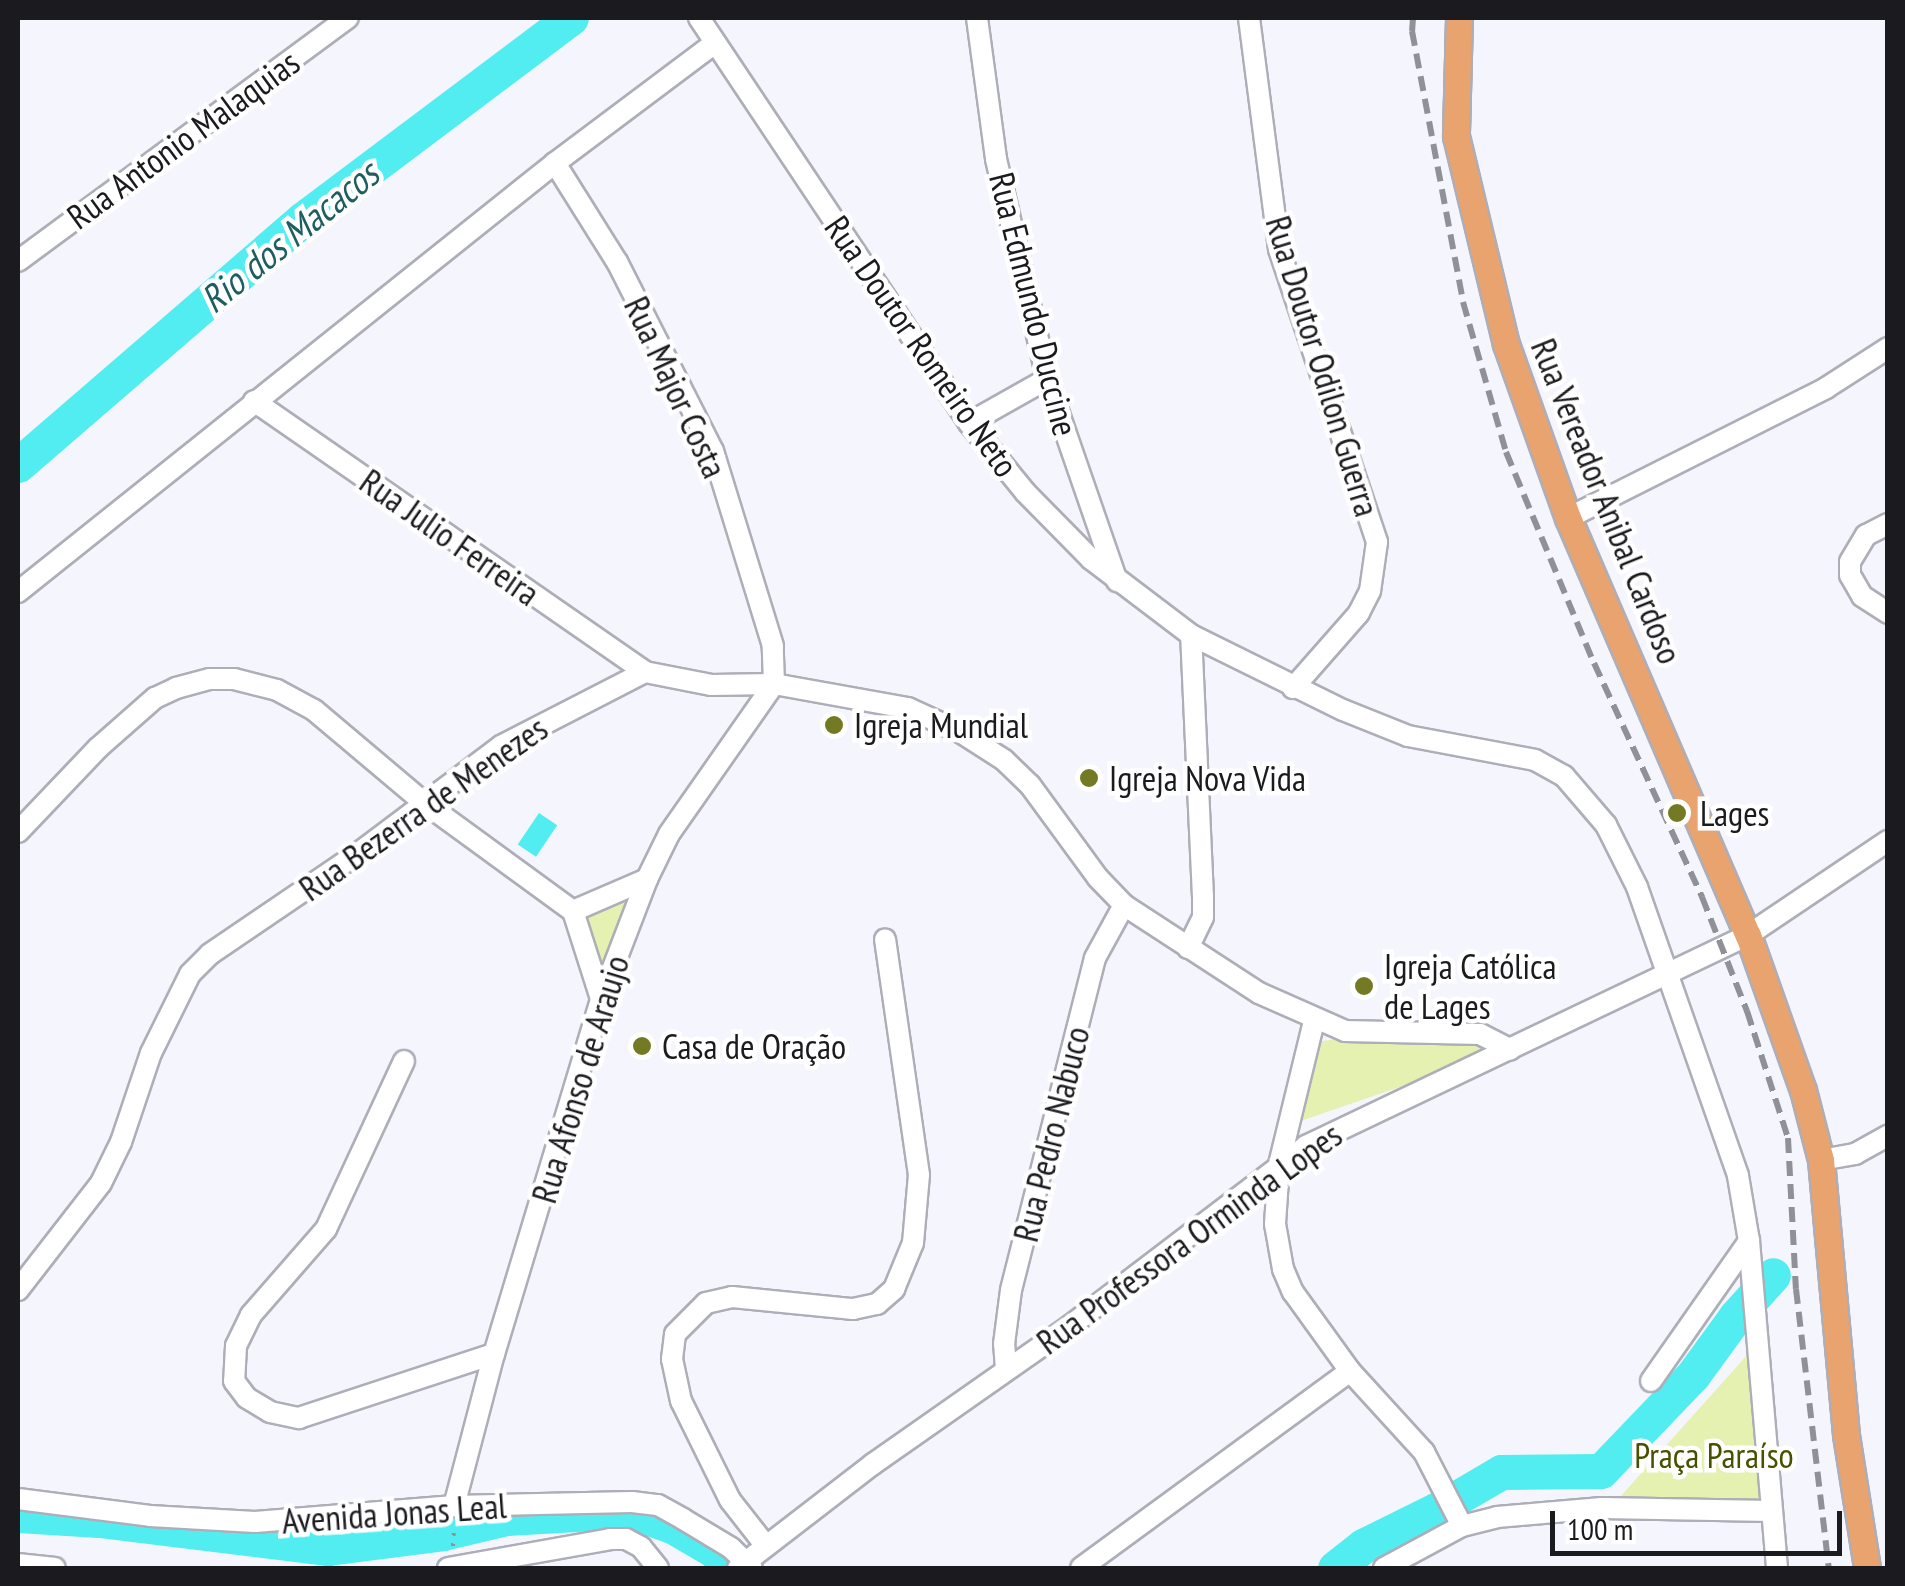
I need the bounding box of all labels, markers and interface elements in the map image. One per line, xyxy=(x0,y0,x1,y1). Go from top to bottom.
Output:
street label: Rua Antonio Malaquias xyxy=(58,40,308,238)
water label: Rio dos Macacos xyxy=(191,151,387,321)
street label: Rua Edmundo Duccine xyxy=(981,168,1087,440)
street label: Rua Doutor Romeiro Neto xyxy=(816,207,1028,485)
street label: Rua Doutor Odilon Guerra xyxy=(1257,211,1389,521)
street label: Rua Major Costa xyxy=(616,290,736,484)
street label: Rua Vereador Anibal Cardoso xyxy=(1522,332,1692,670)
street label: Rua Julio Ferreira xyxy=(352,460,548,614)
place label: Igreja Mundial xyxy=(854,704,1028,746)
street label: Rua Bezerra de Menezes xyxy=(291,707,555,909)
marker: Igreja Mundial xyxy=(823,714,845,736)
place label: Igreja Nova Vida xyxy=(1109,757,1307,799)
marker: Igreja Nova Vida xyxy=(1078,767,1100,789)
place label: Lages xyxy=(1700,792,1769,834)
marker: Lages xyxy=(1664,800,1690,826)
place label: Igreja Católica de Lages xyxy=(1384,945,1557,1027)
street label: Rua Afonso de Araujo xyxy=(522,949,638,1209)
marker: Igreja Católica de Lages xyxy=(1353,975,1375,997)
street label: Rua Pedro Nabuco xyxy=(1004,1022,1098,1246)
place label: Casa de Oração xyxy=(662,1025,846,1067)
marker: Casa de Oração xyxy=(631,1035,653,1057)
street label: Rua Professora Orminda Lopes xyxy=(1028,1113,1350,1363)
park label: Praça Paraíso xyxy=(1634,1434,1794,1476)
street label: Avenida Jonas Leal xyxy=(280,1484,508,1542)
scale bar xyxy=(1555,1491,1848,1553)
text: 100 m xyxy=(1567,1509,1633,1548)

